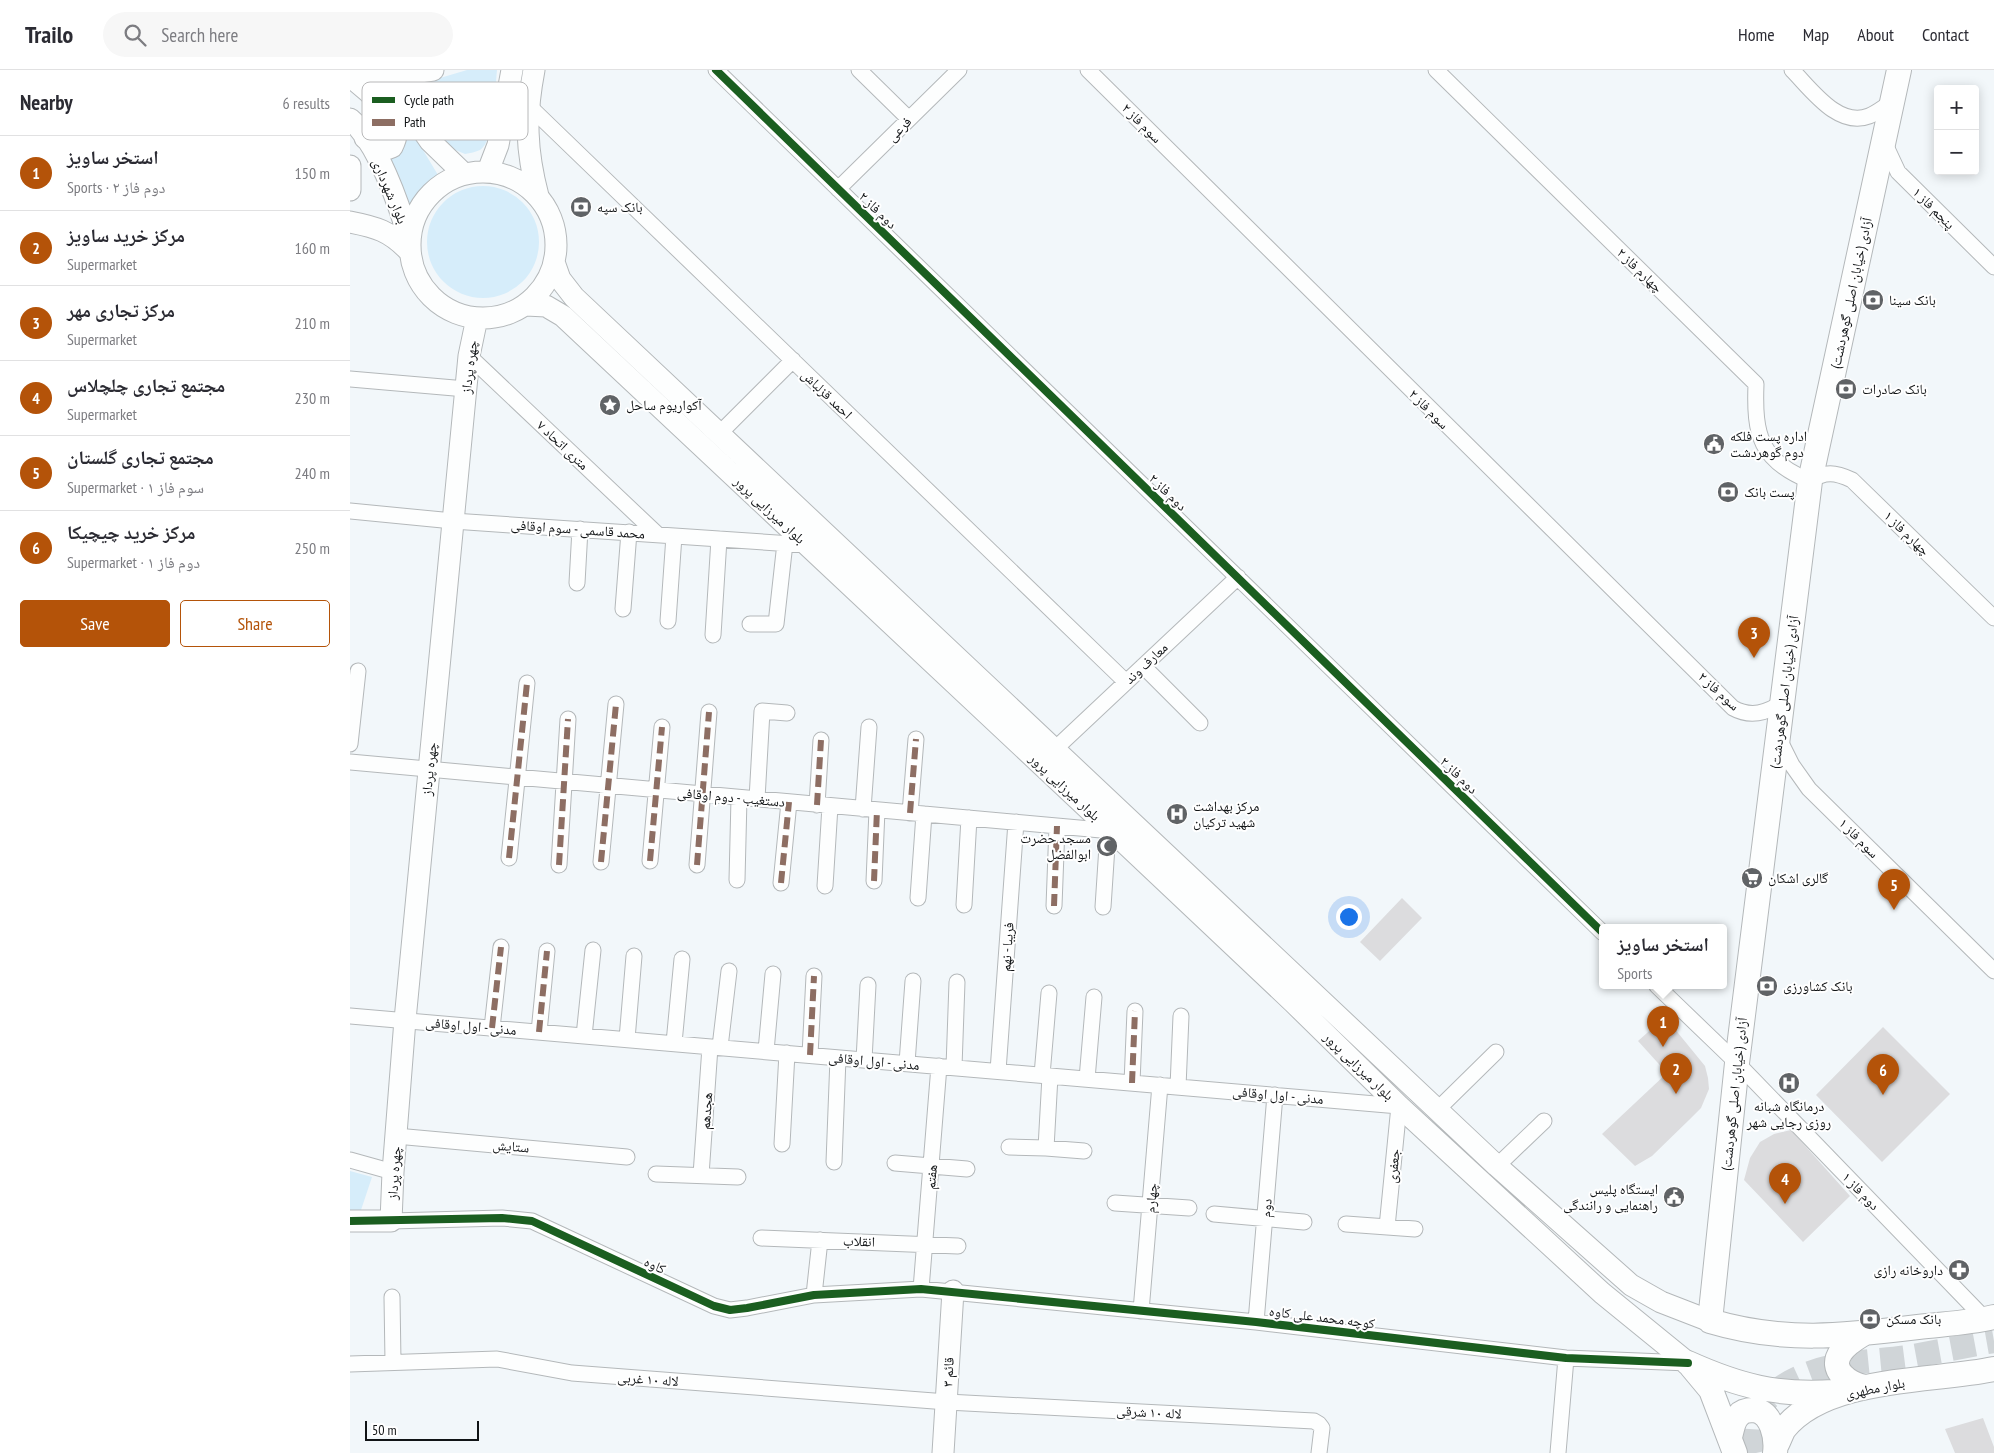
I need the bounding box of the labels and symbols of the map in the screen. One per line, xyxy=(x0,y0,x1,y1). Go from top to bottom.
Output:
legend xyxy=(362,82,528,140)
text: Cycle path xyxy=(404,91,454,109)
street label: سوم فاز ۲ xyxy=(1117,99,1166,148)
text: Path xyxy=(404,113,426,131)
street label: فرعی xyxy=(883,113,915,145)
street label: بلوار شهرداری xyxy=(368,156,412,226)
street label: پنجم فاز ۱ xyxy=(1908,183,1959,234)
street label: دوم فاز ۲ xyxy=(854,187,901,233)
bank icon: بانک سپه xyxy=(569,195,593,219)
place label: بانک سپه xyxy=(597,198,643,216)
street label: آزادی (خیابان اصلی گوهردشت) xyxy=(1826,215,1876,370)
street label: چهارم فاز ۲ xyxy=(1613,244,1667,297)
bank icon: بانک سینا xyxy=(1861,288,1885,312)
place label: بانک سینا xyxy=(1889,291,1936,309)
street label: چهره پرداز xyxy=(457,339,481,396)
street label: احمد قزلباش xyxy=(798,365,856,423)
bank icon: بانک صادرات xyxy=(1834,377,1858,401)
place label: بانک صادرات xyxy=(1862,380,1927,398)
street label: سوم فاز ۲ xyxy=(1404,385,1453,434)
place icon: آکواریوم ساحل xyxy=(598,393,622,417)
place label: آکواریوم ساحل xyxy=(626,396,702,415)
street label: ۷ متری اتحاد xyxy=(533,416,593,474)
place label: اداره پست فلکه دوم گوهردشت xyxy=(1730,427,1807,462)
public building icon: اداره پست فلکه دوم گوهردشت xyxy=(1702,432,1726,456)
street label: دوم فاز ۲ xyxy=(1144,469,1191,515)
street label: بلوار میرزایی پرور xyxy=(730,472,810,548)
bank icon: پست بانک xyxy=(1716,480,1740,504)
place label: پست بانک xyxy=(1744,483,1795,501)
street label: چهارم فاز ۱ xyxy=(1880,507,1934,560)
street label: محمد قاسمی - سوم اوقافی xyxy=(510,515,646,544)
street label: آزادی (خیابان اصلی گوهردشت) xyxy=(1766,614,1802,770)
pin: 3 xyxy=(1738,617,1770,658)
street label: معارف وند xyxy=(1120,638,1172,688)
street label: سوم فاز ۲ xyxy=(1694,668,1743,715)
street label: چهره پرداز xyxy=(417,741,441,798)
street label: بلوار میرزایی پرور xyxy=(1025,749,1105,825)
street label: دوم فاز ۲ xyxy=(1435,752,1482,798)
street label: دستغیب - دوم اوقافی xyxy=(676,783,786,812)
place label: مرکز بهداشت شهید ترکیان xyxy=(1193,797,1259,831)
hospital icon: مرکز بهداشت شهید ترکیان xyxy=(1165,802,1189,826)
street label: سوم فاز ۱ xyxy=(1834,814,1883,863)
place label: مسجد حضرت ابوالفضل xyxy=(1020,829,1091,863)
mosque icon: مسجد حضرت ابوالفضل xyxy=(1095,834,1119,858)
supermarket icon: گالری اشکان xyxy=(1740,866,1764,890)
place label: گالری اشکان xyxy=(1768,869,1829,887)
pin: 5 xyxy=(1878,869,1910,910)
your location xyxy=(1336,904,1362,930)
street label: فریبا - نهم xyxy=(996,922,1019,972)
bank icon: بانک کشاورزی xyxy=(1755,974,1779,998)
place label: بانک کشاورزی xyxy=(1783,977,1853,995)
pin: 1 xyxy=(1647,1006,1679,1047)
street label: مدنی - اول اوقافی xyxy=(425,1013,517,1039)
street label: آزادی (خیابان اصلی گوهردشت) xyxy=(1717,1016,1751,1172)
street label: بلوار میرزایی پرور xyxy=(1319,1027,1398,1104)
street label: مدنی - اول اوقافی xyxy=(828,1048,920,1074)
pin: 2 xyxy=(1660,1053,1692,1094)
pin: 6 xyxy=(1867,1054,1899,1095)
hospital icon: درمانگاه شبانه روزی رجایی شهر xyxy=(1777,1071,1801,1095)
street label: مدنی - اول اوقافی xyxy=(1232,1082,1324,1108)
street label: هجدهم xyxy=(696,1092,717,1130)
place label: درمانگاه شبانه روزی رجایی شهر xyxy=(1746,1097,1831,1131)
street label: ستایش xyxy=(492,1135,530,1157)
street label: چهره پرداز xyxy=(383,1146,405,1201)
street label: جعفری xyxy=(1382,1148,1404,1184)
pin: 4 xyxy=(1769,1163,1801,1204)
street label: هفتم xyxy=(921,1164,942,1190)
street label: دوم فاز ۱ xyxy=(1838,1168,1884,1215)
place label: ایستگاه پلیس راهنمایی و رانندگی xyxy=(1563,1180,1658,1214)
street label: چهارم xyxy=(1141,1182,1162,1214)
public building icon: ایستگاه پلیس راهنمایی و رانندگی xyxy=(1662,1185,1686,1209)
street label: دوم xyxy=(1256,1197,1277,1218)
street label: انقلاب xyxy=(843,1231,875,1251)
street label: کاوه xyxy=(641,1252,669,1278)
pharmacy icon: داروخانه رازی xyxy=(1947,1258,1971,1282)
place label: داروخانه رازی xyxy=(1874,1261,1943,1279)
street label: کوچه محمد علی کاوه xyxy=(1268,1302,1376,1332)
bank icon: بانک مسکن xyxy=(1858,1307,1882,1331)
place label: بانک مسکن xyxy=(1886,1310,1942,1328)
street label: قائم ۳ xyxy=(938,1356,959,1387)
street label: لاله ۱۰ غربی xyxy=(617,1368,679,1390)
street label: بلوار مطهری xyxy=(1844,1373,1906,1403)
street label: لاله ۱۰ شرقی xyxy=(1116,1401,1182,1423)
scale bar xyxy=(365,1418,479,1441)

